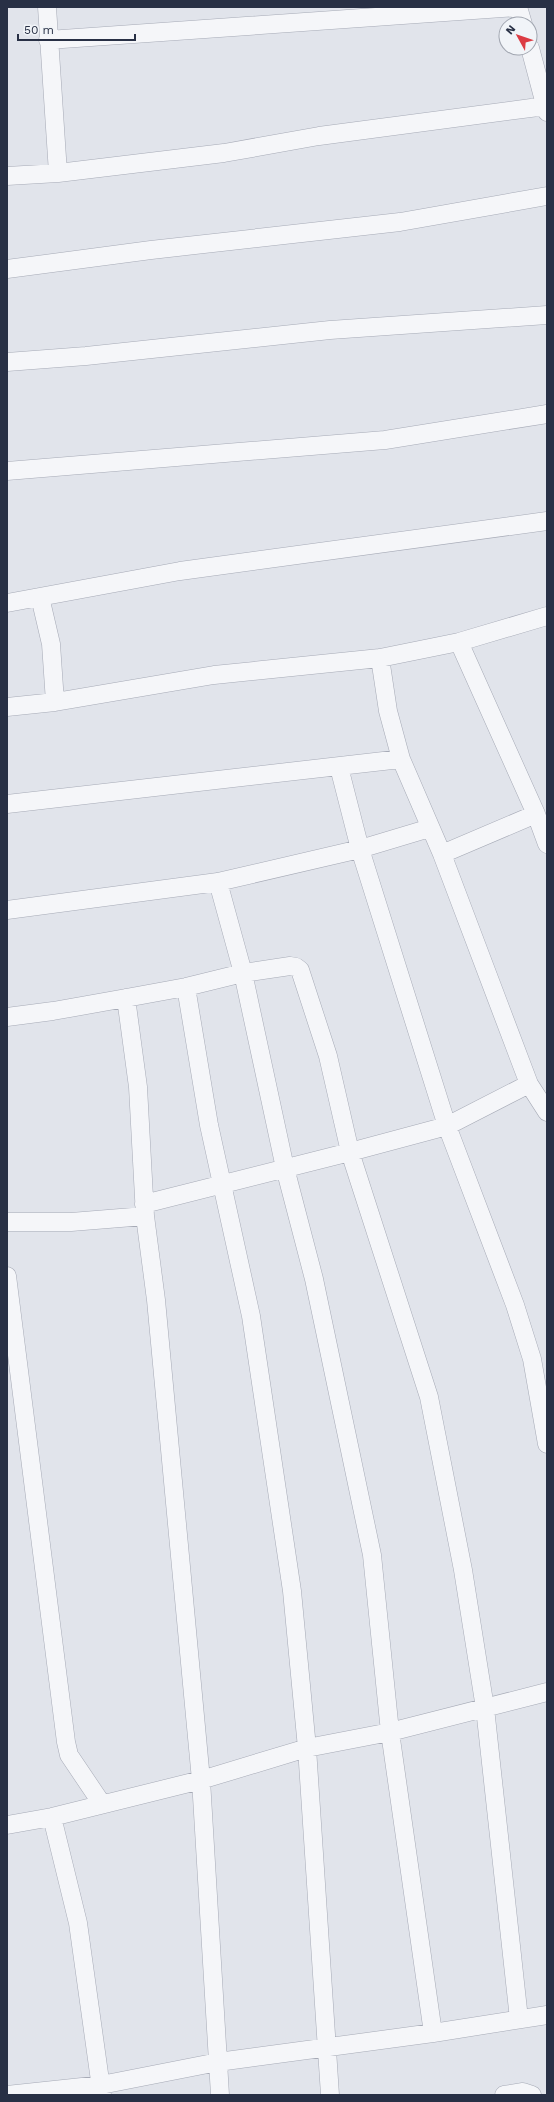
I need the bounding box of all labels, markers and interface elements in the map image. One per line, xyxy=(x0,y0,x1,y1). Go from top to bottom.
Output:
scale bar xyxy=(18,16,135,42)
north arrow xyxy=(498,16,538,56)
text: 50 m xyxy=(24,23,54,37)
text: N xyxy=(503,23,518,37)

